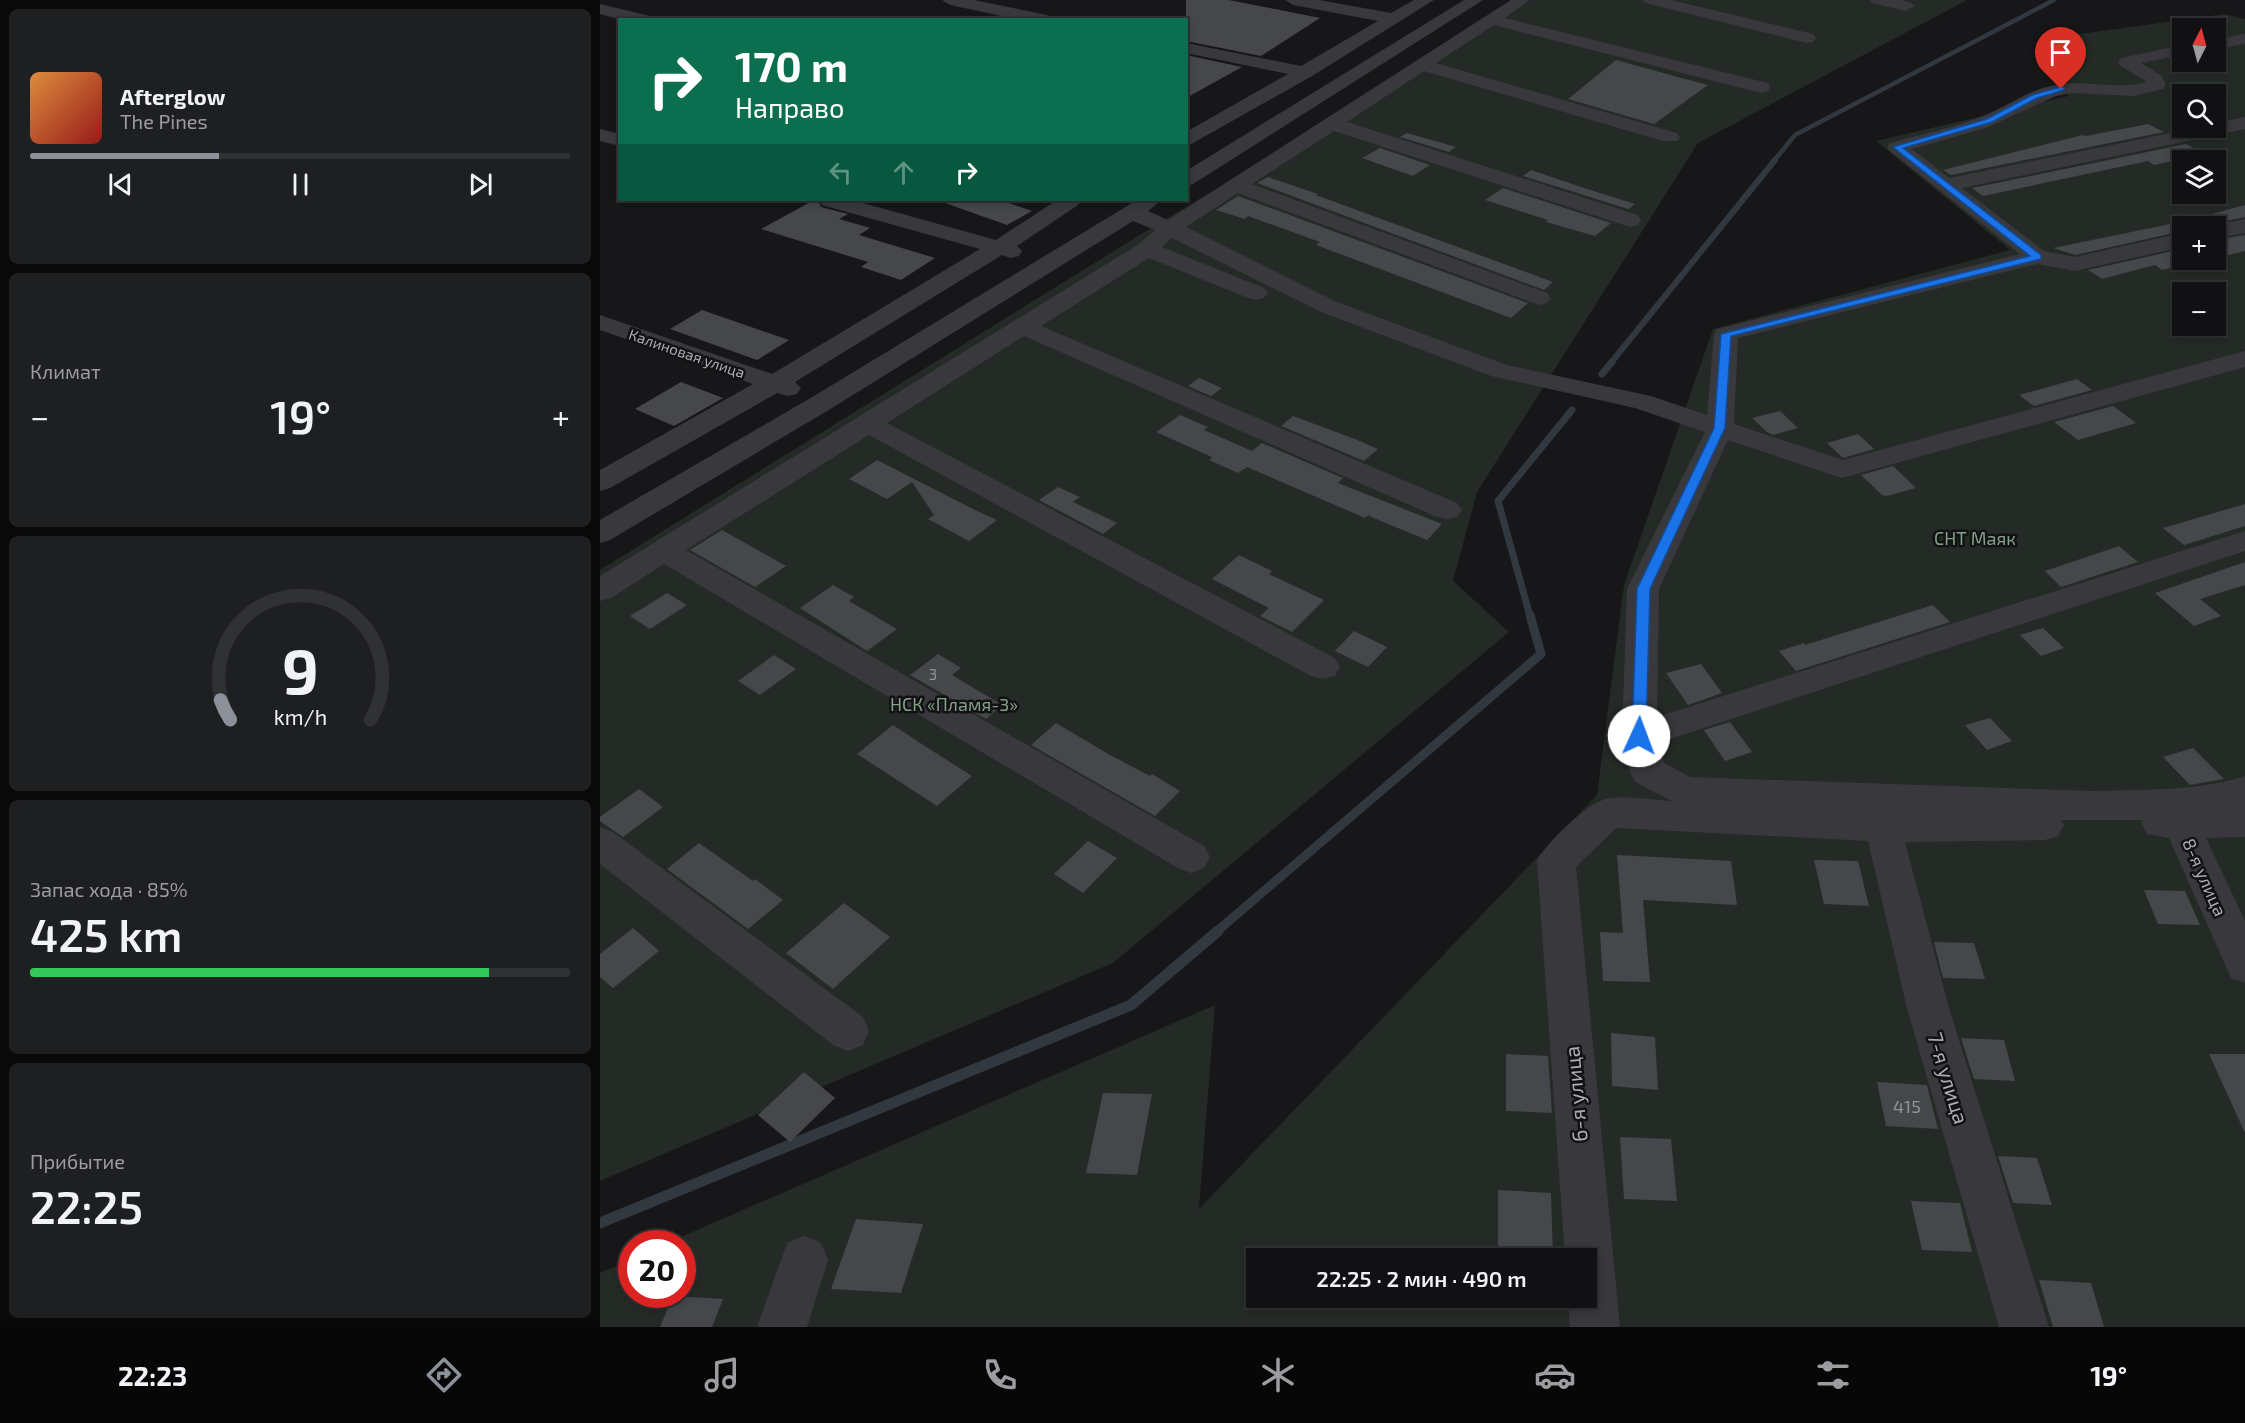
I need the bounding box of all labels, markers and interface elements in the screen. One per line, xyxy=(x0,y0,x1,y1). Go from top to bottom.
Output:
north arrow xyxy=(2172,18,2226,72)
map controls xyxy=(2172,18,2226,336)
pin xyxy=(2035,27,2086,89)
icon: arrive xyxy=(2044,36,2077,69)
text: 170 m xyxy=(735,40,848,90)
icon: right xyxy=(636,42,714,120)
text: Afterglow xyxy=(120,83,225,109)
button: search xyxy=(2172,84,2226,138)
text: Направо xyxy=(735,91,844,123)
text: The Pines xyxy=(120,109,208,133)
button: layers xyxy=(2172,150,2226,204)
icon: left xyxy=(824,156,857,189)
icon: ahead xyxy=(887,156,920,189)
icon: right xyxy=(950,156,983,189)
icon: previous xyxy=(104,168,137,201)
icon: pause xyxy=(284,168,317,201)
icon: next xyxy=(464,168,497,201)
button: + xyxy=(2172,216,2226,270)
button: − xyxy=(2172,282,2226,336)
street label: Калиновая улица xyxy=(626,325,748,382)
text: Климат xyxy=(30,359,101,383)
text: 19° xyxy=(270,389,331,443)
text: − xyxy=(30,396,49,436)
text: + xyxy=(552,396,570,436)
park label: СНТ Маяк xyxy=(1934,527,2016,549)
text: 9 xyxy=(282,633,318,708)
house number: 3 xyxy=(929,665,937,683)
park label: НСК «Пламя-3» xyxy=(890,693,1018,715)
position arrow xyxy=(1607,704,1671,768)
text: km/h xyxy=(273,705,327,730)
street label: 8-я улица xyxy=(2178,835,2232,919)
text: Запас хода · 85% xyxy=(30,877,188,901)
text: 425 km xyxy=(30,907,182,961)
street label: 7-я улица xyxy=(1922,1029,1975,1127)
street label: 6-я улица xyxy=(1558,1045,1593,1143)
house number: 415 xyxy=(1893,1095,1921,1117)
text: Прибытие xyxy=(30,1149,125,1173)
text: 22:25 xyxy=(30,1179,143,1233)
speed limit sign: 20 xyxy=(618,1230,696,1308)
text: 22:25 · 2 мин · 490 m xyxy=(1316,1265,1527,1291)
icon: directions xyxy=(423,1354,465,1396)
icon: music xyxy=(701,1354,743,1396)
icon: phone xyxy=(979,1354,1021,1396)
icon: climate xyxy=(1257,1354,1299,1396)
icon: car xyxy=(1534,1354,1576,1396)
icon: filters xyxy=(1812,1354,1854,1396)
text: 22:23 xyxy=(118,1359,187,1391)
text: 19° xyxy=(2090,1359,2127,1391)

